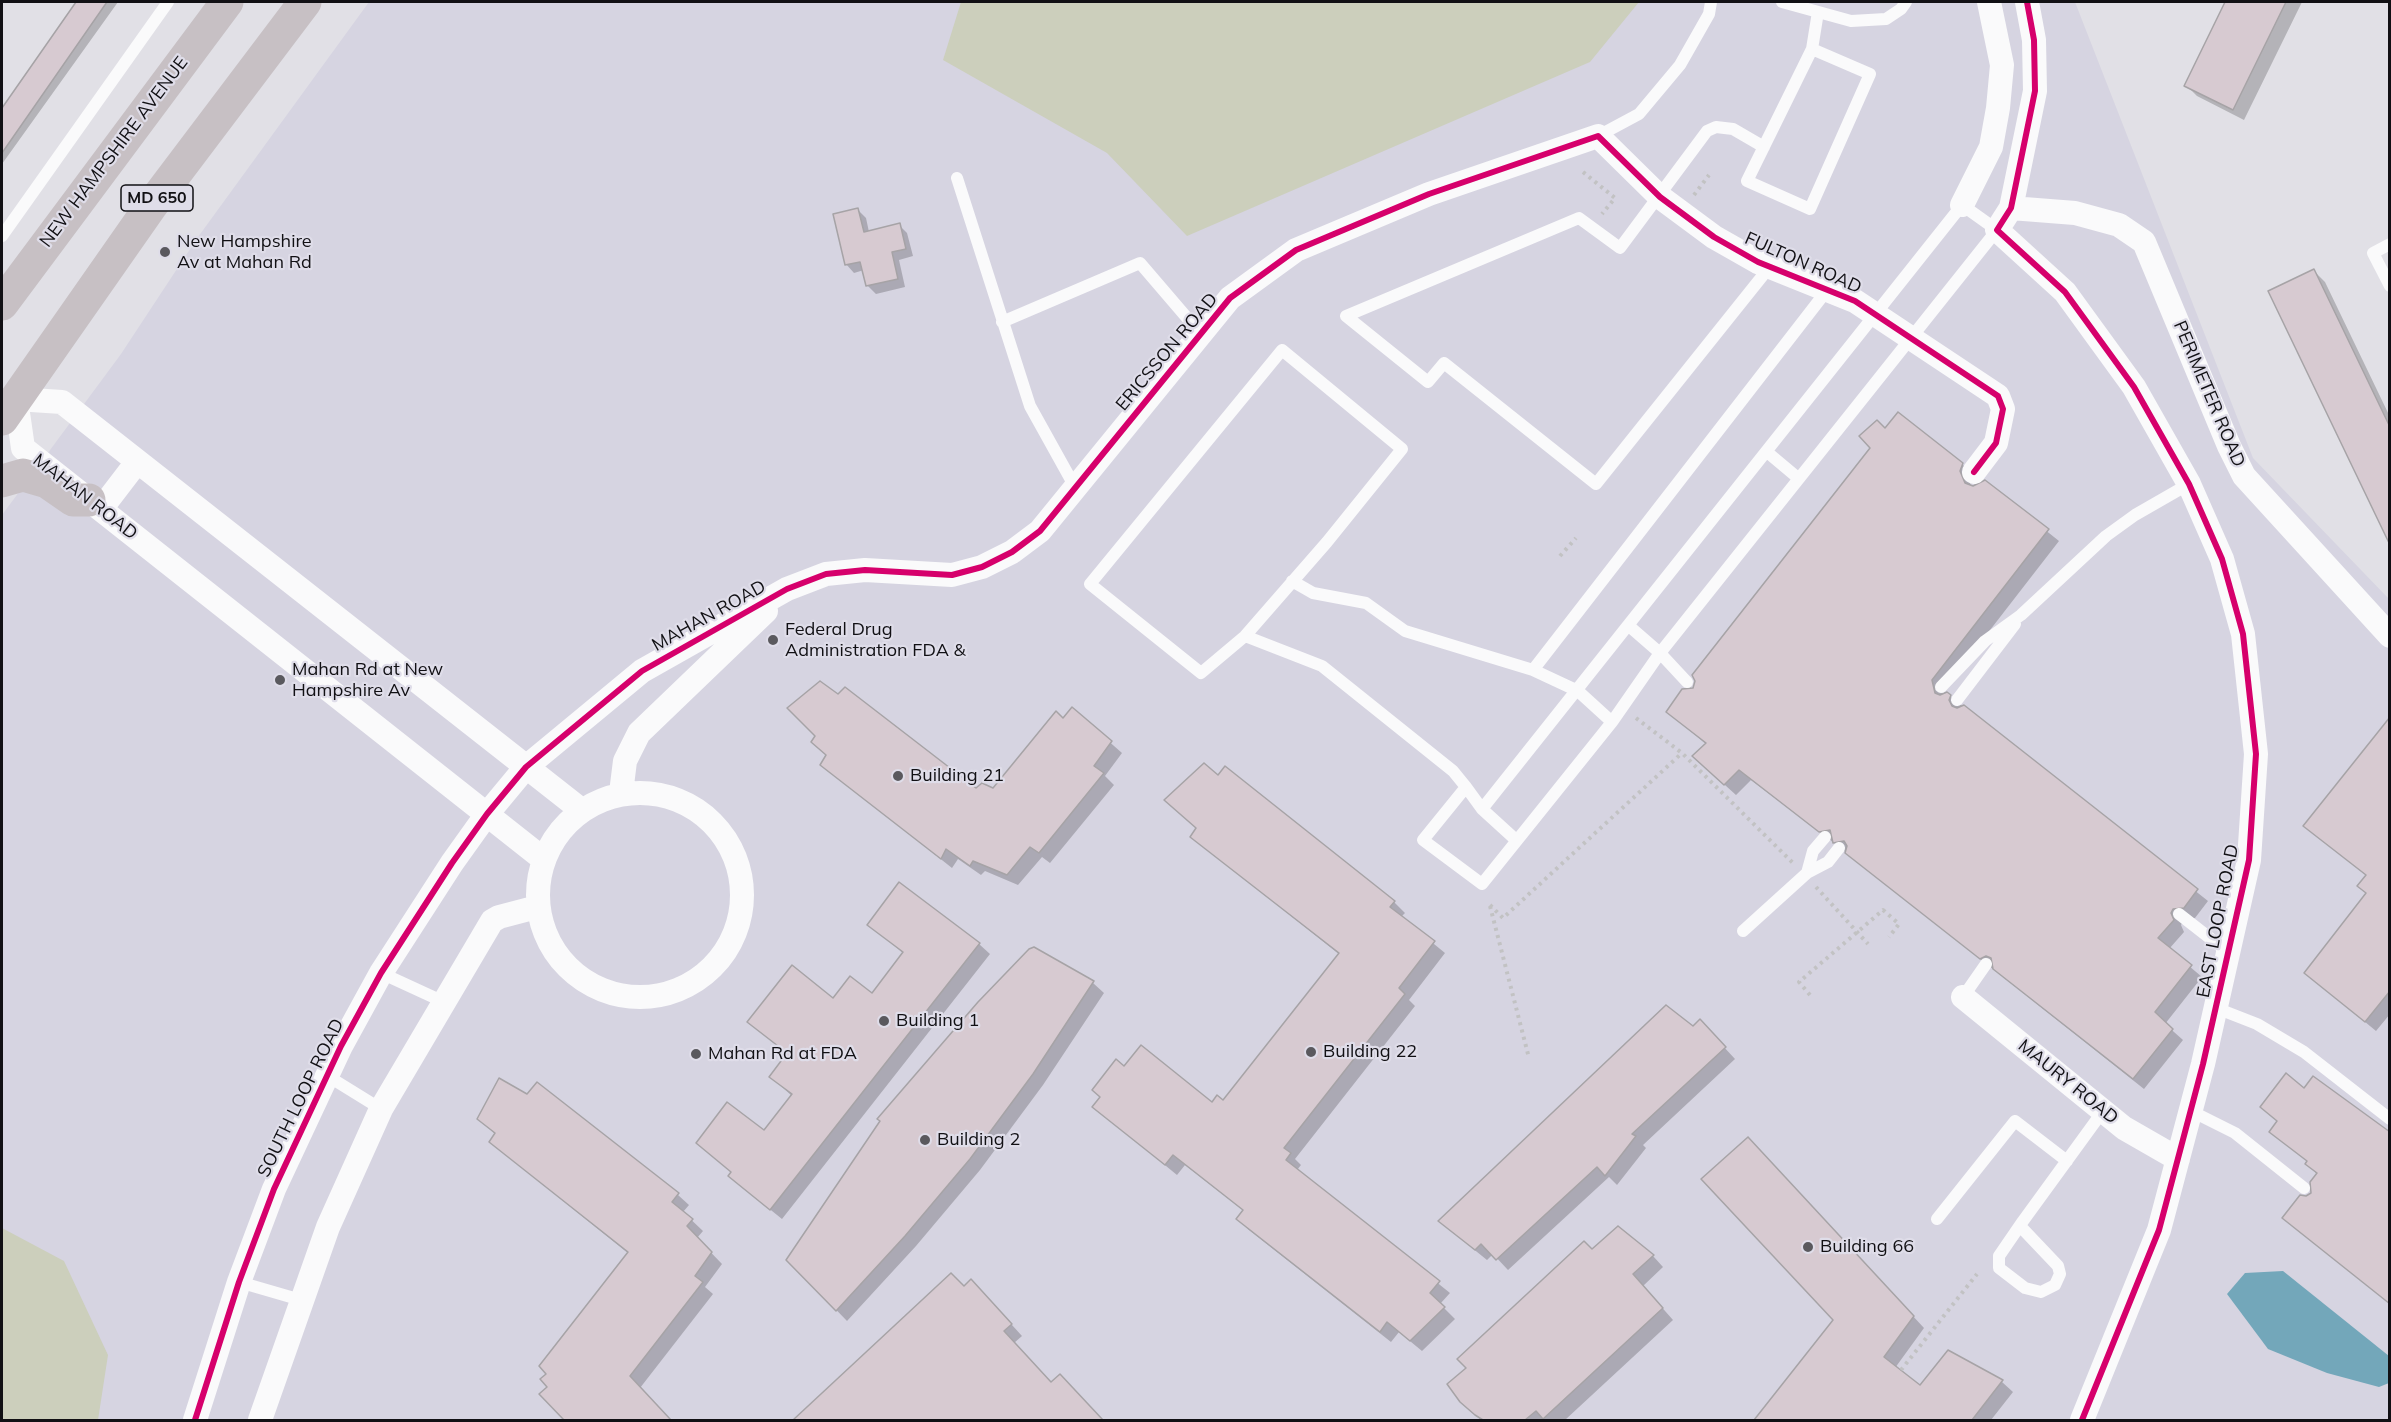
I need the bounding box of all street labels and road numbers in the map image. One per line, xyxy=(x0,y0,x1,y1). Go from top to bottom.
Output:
street label: NEW HAMPSHIRE AVENUE xyxy=(35,53,193,251)
road number: MD 650 xyxy=(121,185,193,211)
street label: FULTON ROAD xyxy=(1741,228,1865,298)
street label: ERICSSON ROAD xyxy=(1111,289,1223,415)
street label: PERIMETER ROAD xyxy=(2168,318,2250,470)
street label: MAHAN ROAD xyxy=(28,450,142,544)
street label: MAHAN ROAD xyxy=(648,576,770,656)
street label: EAST LOOP ROAD xyxy=(2193,842,2243,1000)
street label: SOUTH LOOP ROAD xyxy=(253,1015,349,1181)
street label: MAURY ROAD xyxy=(2014,1035,2122,1129)

